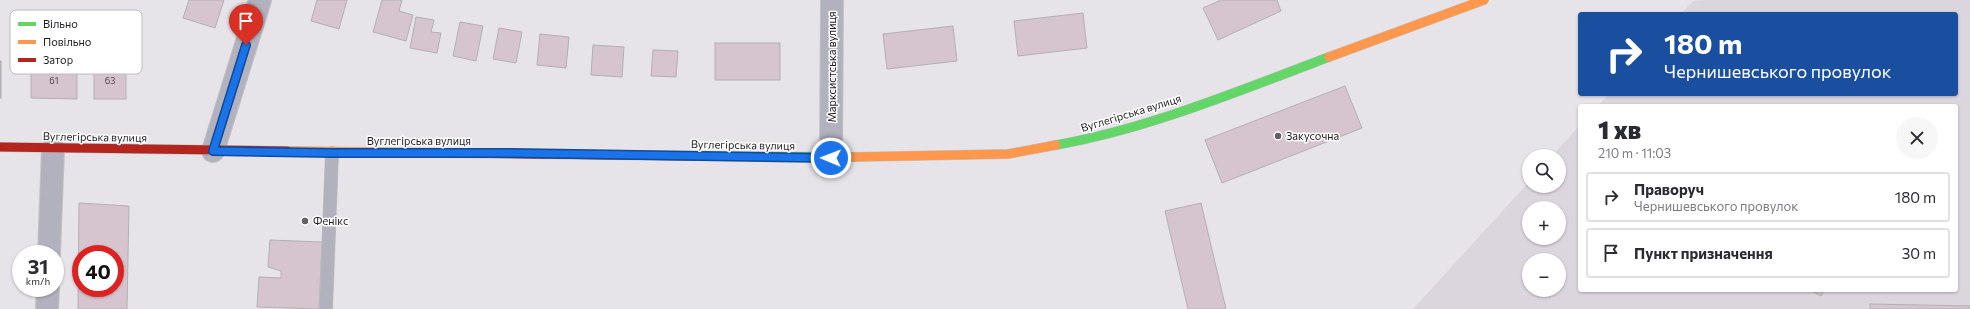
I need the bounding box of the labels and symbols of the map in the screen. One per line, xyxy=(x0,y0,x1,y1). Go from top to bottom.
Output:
pin xyxy=(229,4,263,45)
legend xyxy=(10,10,142,74)
street label: Марксистська вулиця xyxy=(825,11,838,123)
text: Вільно xyxy=(43,17,78,30)
text: Повільно xyxy=(43,35,92,48)
text: Затор xyxy=(43,53,73,66)
house number: 61 xyxy=(49,75,59,86)
house number: 63 xyxy=(105,75,115,86)
street label: Вуглегірська вулиця xyxy=(1079,91,1183,134)
street label: Вуглегірська вулиця xyxy=(43,129,147,144)
place label: Закусочна xyxy=(1286,129,1339,142)
marker: Закусочна xyxy=(1273,131,1283,141)
street label: Вуглегірська вулиця xyxy=(367,134,471,147)
street label: Вуглегірська вулиця xyxy=(691,137,795,152)
position arrow xyxy=(810,137,852,179)
place label: Фенікс xyxy=(313,214,348,227)
marker: Фенікс xyxy=(300,216,310,226)
speed limit sign: 40 xyxy=(72,245,124,297)

